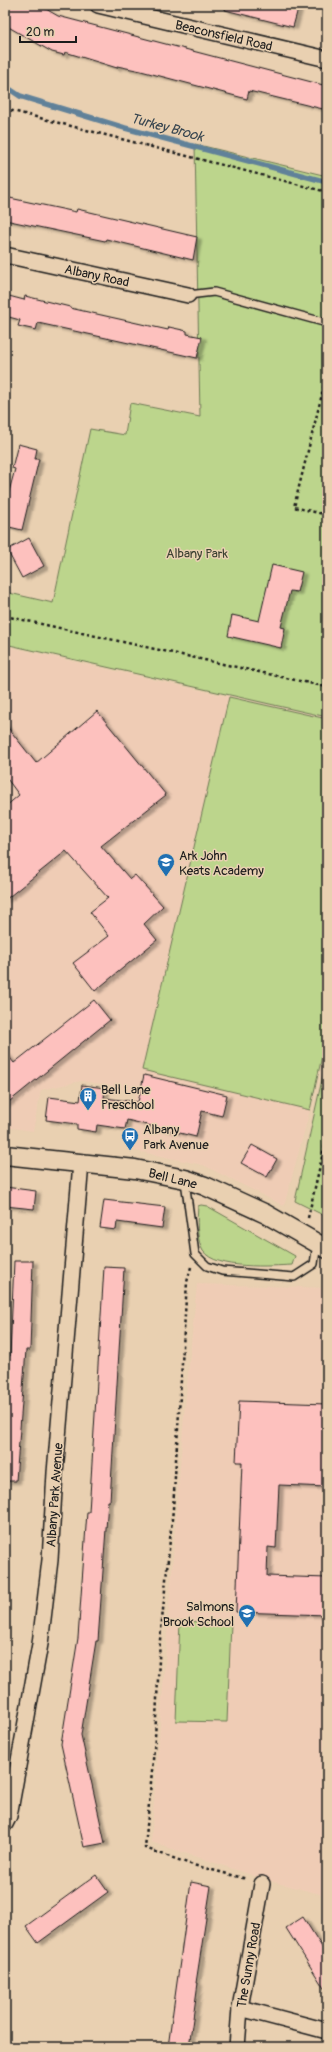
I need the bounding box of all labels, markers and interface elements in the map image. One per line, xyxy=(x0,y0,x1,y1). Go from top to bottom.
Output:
street label: Beaconsfield Road xyxy=(174,17,274,55)
scale bar xyxy=(20,18,76,44)
text: 20 m xyxy=(26,25,55,40)
water label: Turkey Brook xyxy=(129,110,206,146)
street label: Albany Road xyxy=(63,261,131,291)
park label: Albany Park xyxy=(166,546,228,562)
place label: Ark John Keats Academy xyxy=(179,848,264,879)
school or university icon: Ark John Keats Academy xyxy=(156,852,176,877)
place label: Bell Lane Preschool xyxy=(101,1082,154,1113)
building icon: Bell Lane Preschool xyxy=(78,1086,98,1111)
place label: Albany Park Avenue xyxy=(143,1122,209,1153)
bus stop icon: Albany Park Avenue xyxy=(120,1126,140,1151)
street label: Bell Lane xyxy=(147,1165,199,1193)
street label: Albany Park Avenue xyxy=(43,1442,67,1548)
place label: Salmons Brook School xyxy=(163,1599,234,1630)
school or university icon: Salmons Brook School xyxy=(237,1603,257,1628)
street label: The Sunny Road xyxy=(234,1921,264,2009)

